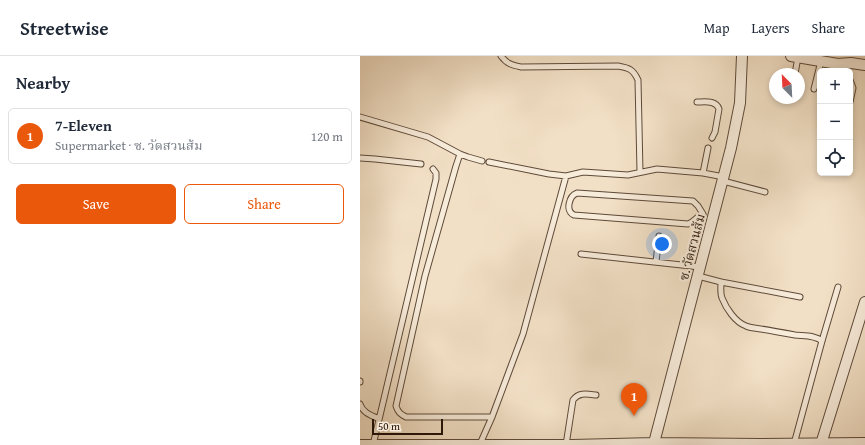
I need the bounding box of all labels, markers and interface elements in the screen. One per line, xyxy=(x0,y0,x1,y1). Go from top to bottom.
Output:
text: Streetwise xyxy=(20,14,109,42)
text: Map xyxy=(704,18,730,38)
text: Layers xyxy=(752,18,790,38)
text: Share xyxy=(812,18,845,38)
north arrow xyxy=(769,68,805,104)
map controls xyxy=(817,68,853,176)
button: + xyxy=(817,68,853,104)
text: Nearby xyxy=(16,70,70,95)
button: − xyxy=(817,104,853,140)
text: 7-Eleven xyxy=(55,115,112,136)
text: 1 xyxy=(27,127,33,146)
text: 120 m xyxy=(311,127,343,146)
text: Supermarket · ซ. วัดสวนส้ม xyxy=(55,136,203,155)
button: locate xyxy=(817,140,853,176)
button: Save xyxy=(16,184,176,224)
button: Share xyxy=(184,184,344,224)
street label: ซ. วัดสวนส้ม xyxy=(674,211,710,283)
your location xyxy=(652,234,672,254)
pin: 1 xyxy=(621,383,647,416)
scale bar xyxy=(372,417,443,436)
text: 50 m xyxy=(378,418,400,434)

